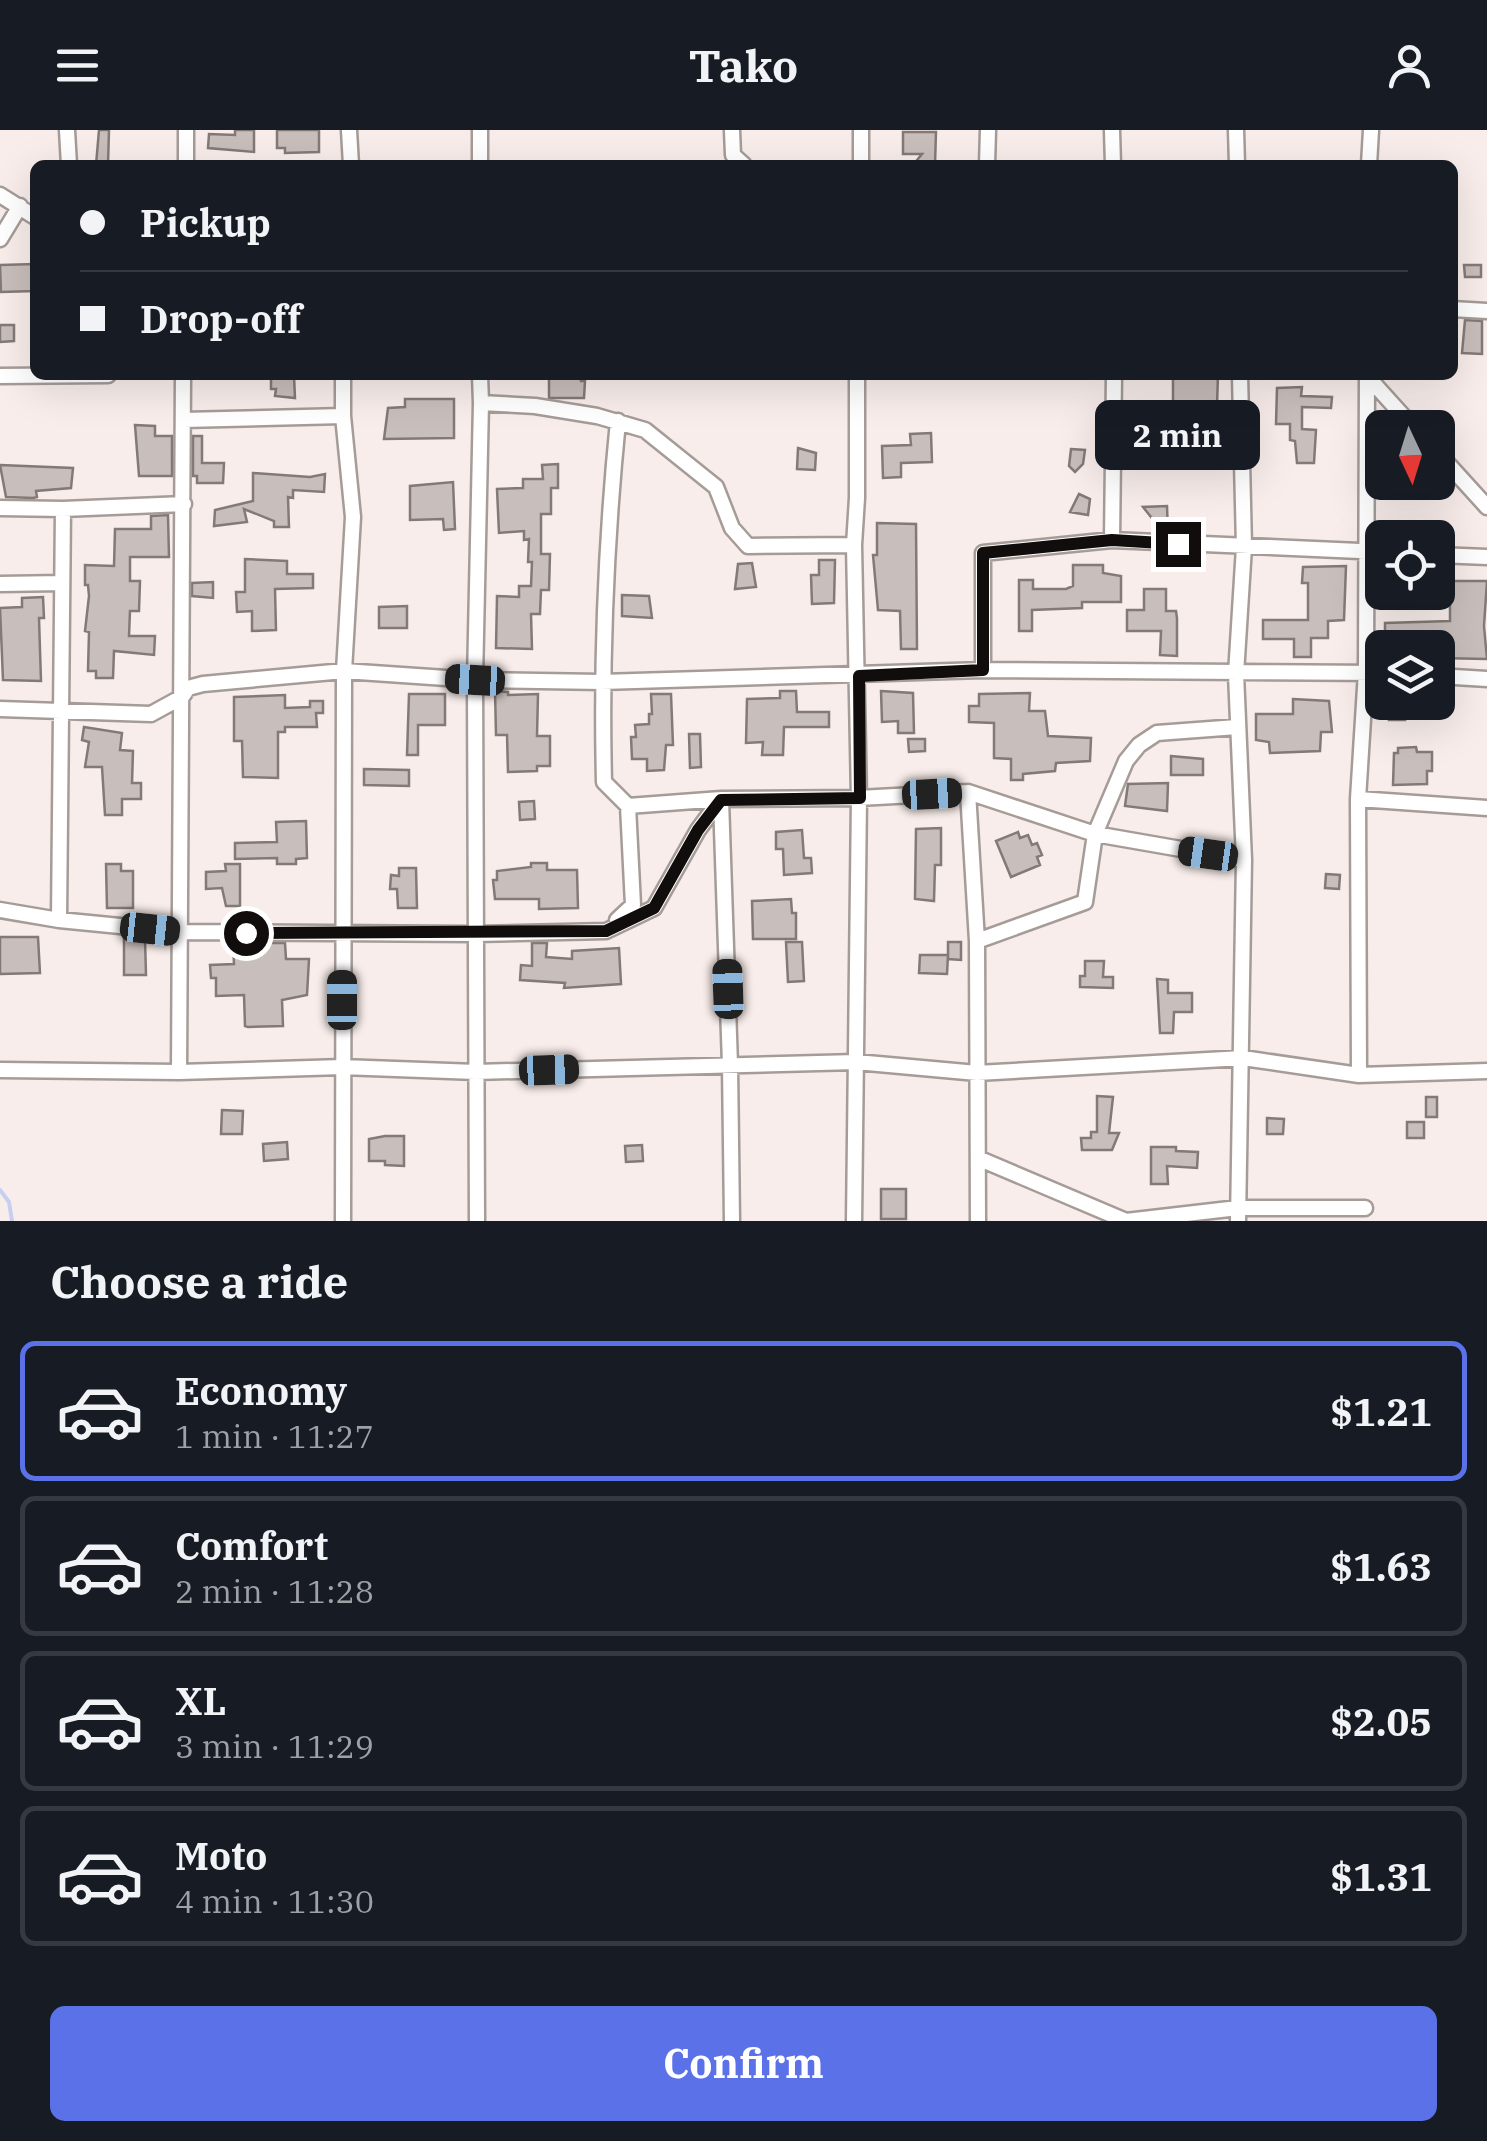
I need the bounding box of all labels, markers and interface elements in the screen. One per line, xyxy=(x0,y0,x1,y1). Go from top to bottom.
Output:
text: Tako xyxy=(689,36,798,94)
icon: menu xyxy=(50,38,105,93)
icon: person xyxy=(1382,38,1437,93)
text: Pickup xyxy=(140,198,271,247)
text: Drop-off xyxy=(140,294,302,343)
callout: 2 min xyxy=(1096,399,1260,469)
north arrow xyxy=(1365,410,1455,500)
map controls xyxy=(1365,410,1455,720)
text: 2 min xyxy=(1133,414,1222,456)
button: locate xyxy=(1365,520,1455,610)
route end xyxy=(1156,522,1201,567)
button: layers xyxy=(1365,630,1455,720)
car xyxy=(444,663,506,697)
car xyxy=(901,777,963,811)
car xyxy=(1176,835,1240,873)
car xyxy=(119,911,181,947)
route start xyxy=(224,911,269,956)
car xyxy=(712,958,744,1020)
car xyxy=(327,970,357,1030)
car xyxy=(518,1054,580,1086)
text: Choose a ride xyxy=(50,1252,348,1310)
icon: car xyxy=(55,1366,145,1456)
text: Economy xyxy=(175,1366,347,1415)
text: $1.21 xyxy=(1330,1387,1432,1436)
text: 1 min · 11:27 xyxy=(175,1415,374,1457)
icon: car xyxy=(55,1521,145,1611)
text: Comfort xyxy=(175,1521,328,1570)
text: $1.63 xyxy=(1330,1542,1432,1591)
text: 2 min · 11:28 xyxy=(175,1570,374,1612)
icon: car xyxy=(55,1676,145,1766)
text: XL xyxy=(175,1676,226,1725)
text: $2.05 xyxy=(1330,1697,1432,1746)
text: 3 min · 11:29 xyxy=(175,1725,374,1767)
icon: car xyxy=(55,1831,145,1921)
text: Moto xyxy=(175,1831,267,1880)
text: $1.31 xyxy=(1330,1852,1432,1901)
text: 4 min · 11:30 xyxy=(175,1880,374,1922)
button: Confirm xyxy=(50,2006,1437,2121)

